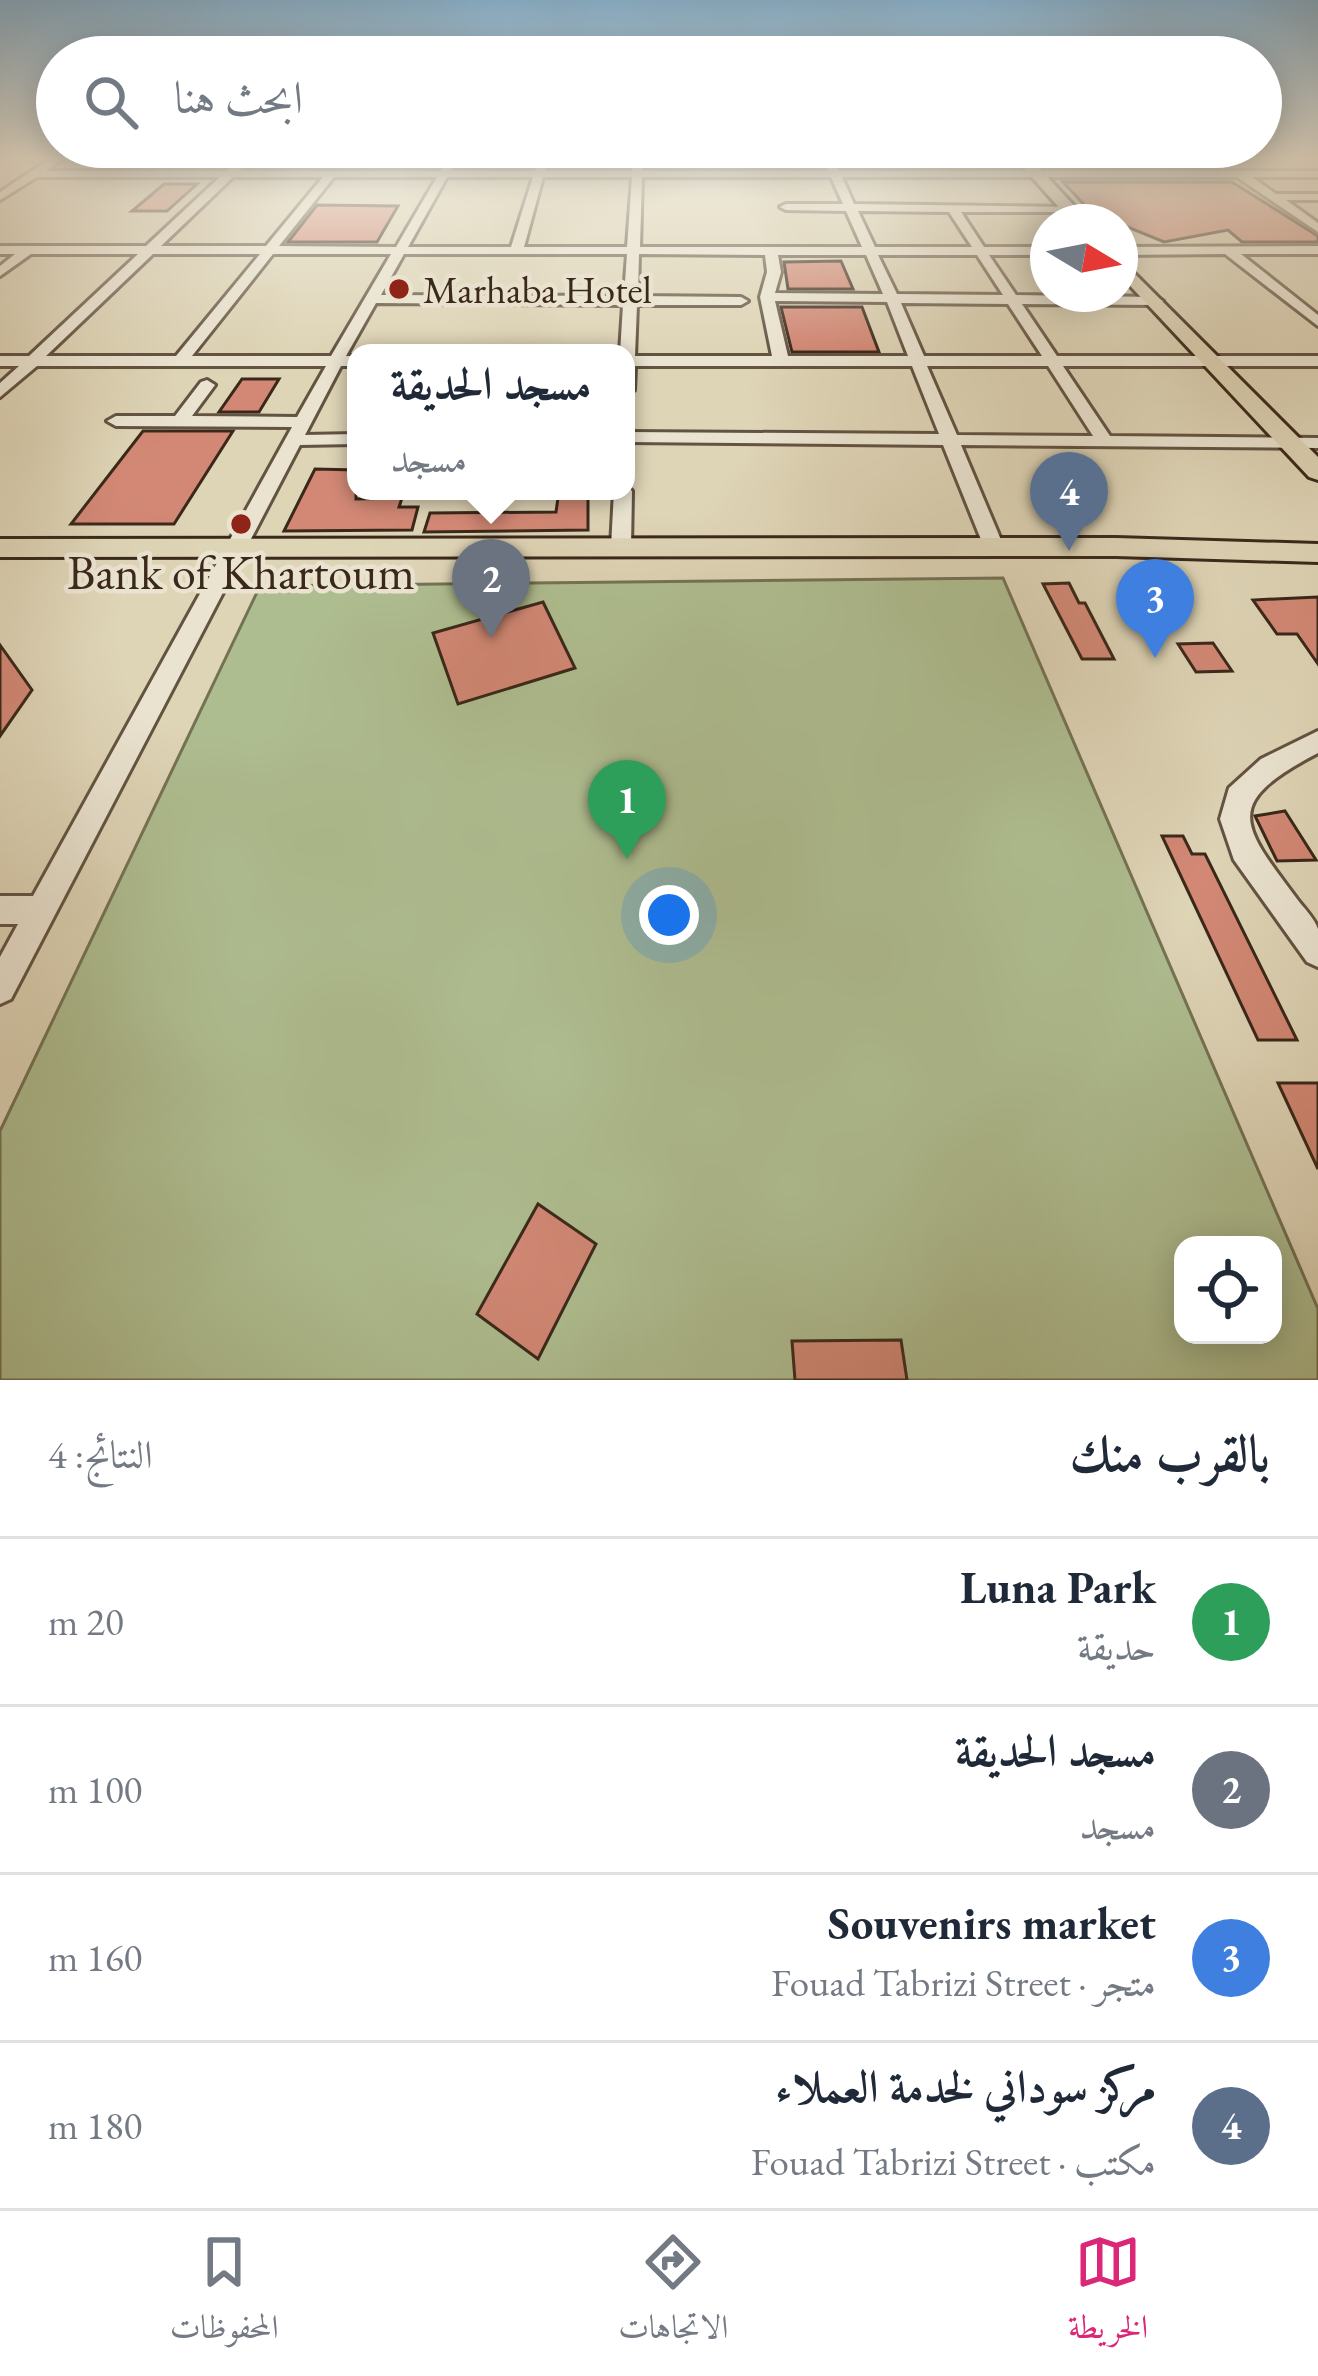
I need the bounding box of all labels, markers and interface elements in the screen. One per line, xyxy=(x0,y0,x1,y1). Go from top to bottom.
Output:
search box xyxy=(36,36,1282,168)
text: ابحث هنا xyxy=(174,68,303,126)
icon: search xyxy=(78,69,144,135)
north arrow xyxy=(1030,204,1138,312)
place label: Marhaba Hotel xyxy=(423,264,652,315)
marker: Marhaba Hotel xyxy=(386,276,412,302)
popup xyxy=(347,344,635,500)
text: مسجد الحديقة xyxy=(391,354,591,412)
text: مسجد xyxy=(391,433,467,484)
pin: 4 xyxy=(1030,452,1108,551)
marker: Bank of Khartoum xyxy=(228,511,254,537)
pin: 2 xyxy=(452,539,530,638)
place label: Bank of Khartoum xyxy=(67,541,415,603)
pin: 3 xyxy=(1116,559,1194,658)
pin: 1 xyxy=(588,760,666,859)
your location xyxy=(639,885,699,945)
map controls xyxy=(1174,1236,1282,1344)
button: locate xyxy=(1174,1236,1282,1344)
text: بالقرب منك xyxy=(1069,1420,1270,1486)
text: النتائج: 4 xyxy=(48,1429,153,1480)
text: Luna Park xyxy=(960,1558,1156,1616)
text: 20 m xyxy=(48,1596,124,1647)
text: 1 xyxy=(1221,1596,1241,1647)
text: حديقة xyxy=(1077,1621,1156,1672)
text: مسجد الحديقة xyxy=(955,1721,1156,1779)
text: 100 m xyxy=(48,1764,142,1815)
text: 2 xyxy=(1221,1764,1241,1815)
text: مسجد xyxy=(1079,1800,1156,1851)
text: Souvenirs market xyxy=(828,1894,1156,1952)
text: 160 m xyxy=(48,1932,142,1983)
text: 3 xyxy=(1221,1932,1241,1983)
text: متجر · Fouad Tabrizi Street xyxy=(771,1957,1156,2008)
text: مركز سوداني لخدمة العملاء xyxy=(775,2057,1156,2115)
text: 180 m xyxy=(48,2100,142,2151)
text: 4 xyxy=(1221,2100,1241,2151)
text: مكتب · Fouad Tabrizi Street xyxy=(751,2136,1156,2187)
tab: المحفوظات xyxy=(170,2229,279,2359)
tab: الاتجاهات xyxy=(618,2229,728,2359)
tab: الخريطة xyxy=(1068,2229,1148,2359)

